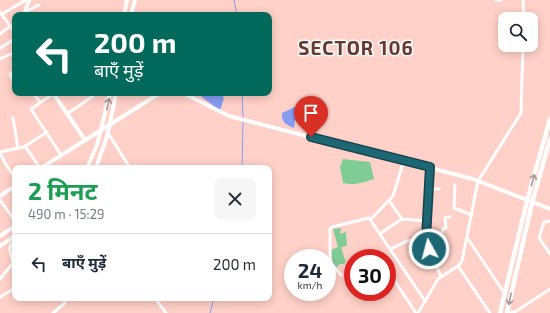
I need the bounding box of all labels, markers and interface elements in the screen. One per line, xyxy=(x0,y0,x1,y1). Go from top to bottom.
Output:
map controls xyxy=(498,12,538,52)
button: search xyxy=(498,12,538,52)
text: 200 m xyxy=(94,25,176,59)
icon: left xyxy=(28,28,80,80)
district label: SECTOR 106 xyxy=(298,36,414,59)
text: बाएँ मुड़ें xyxy=(94,59,143,81)
pin xyxy=(294,96,328,137)
one-way arrow xyxy=(104,98,112,111)
icon: arrive xyxy=(300,102,322,124)
one-way arrow xyxy=(530,174,537,187)
text: 2 मिनट xyxy=(28,176,98,205)
button: close xyxy=(214,178,256,220)
text: 490 m · 15:29 xyxy=(28,206,104,222)
position arrow xyxy=(408,228,450,270)
speed limit sign: 30 xyxy=(344,249,396,301)
icon: left xyxy=(28,253,50,275)
text: बाएँ मुड़ें xyxy=(62,253,106,271)
text: 200 m xyxy=(213,255,256,273)
text: 24 xyxy=(298,258,322,282)
text: km/h xyxy=(298,279,322,291)
one-way arrow xyxy=(505,292,513,305)

